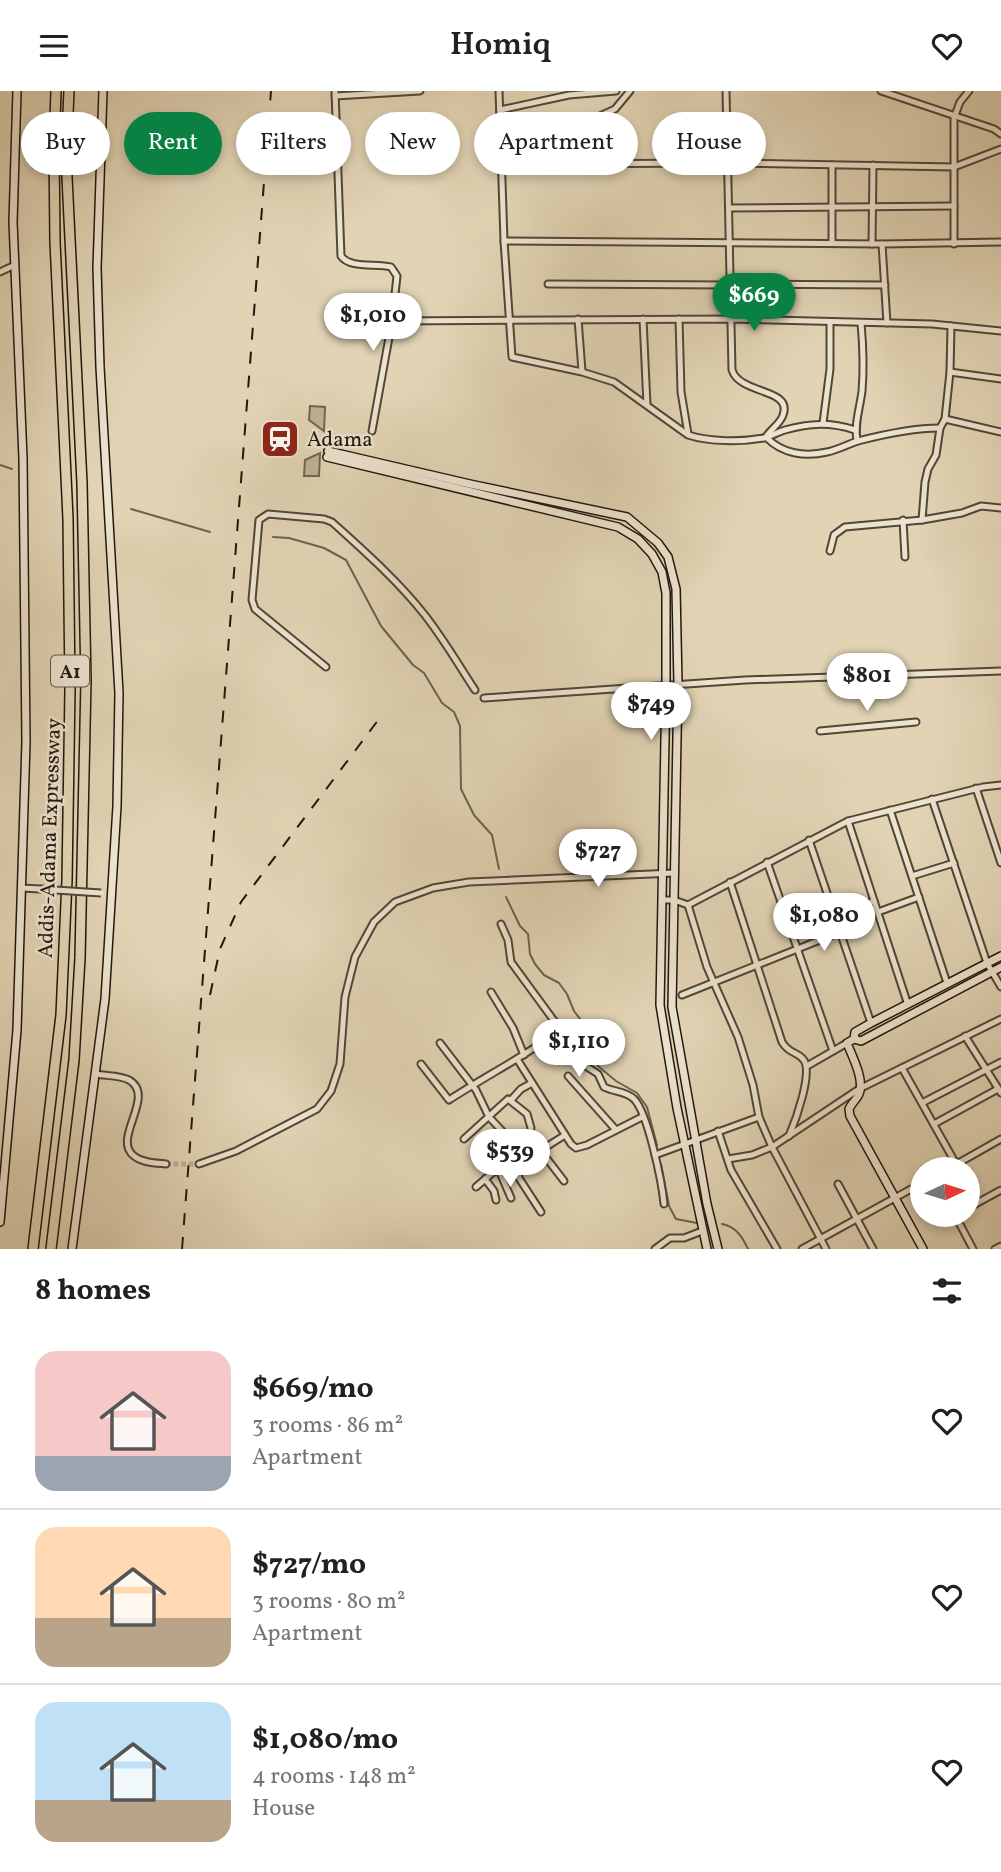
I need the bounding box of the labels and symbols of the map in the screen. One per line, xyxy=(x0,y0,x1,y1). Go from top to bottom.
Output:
pin: $669 xyxy=(713,273,795,333)
pin: $1,010 xyxy=(316,293,430,353)
station icon: Adama xyxy=(259,418,301,460)
place label: Adama xyxy=(307,426,373,455)
pin: $801 xyxy=(826,653,908,713)
road number: A1 xyxy=(51,656,89,687)
pin: $749 xyxy=(610,683,692,742)
street label: Addis-Adama Expressway xyxy=(32,717,69,959)
pin: $727 xyxy=(557,829,639,889)
pin: $1,080 xyxy=(767,893,881,953)
pin: $1,110 xyxy=(522,1019,636,1079)
pin: $539 xyxy=(469,1129,551,1189)
north arrow xyxy=(910,1157,980,1227)

